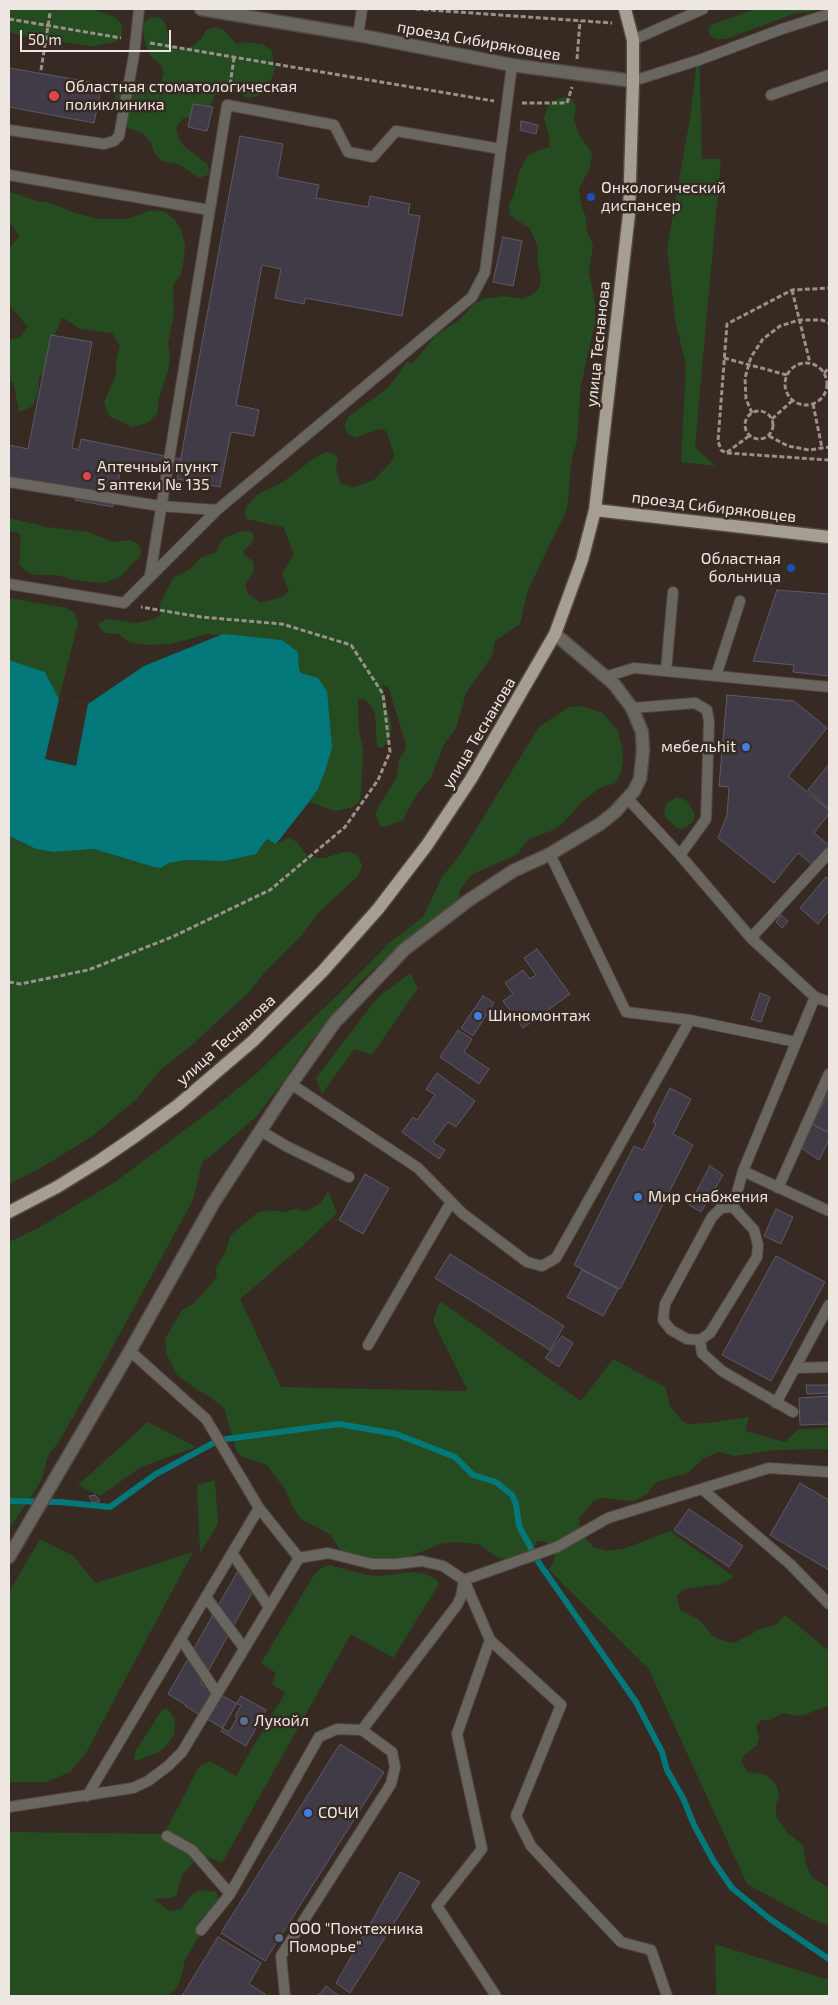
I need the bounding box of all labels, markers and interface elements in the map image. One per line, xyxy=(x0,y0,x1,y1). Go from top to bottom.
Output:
street label: проезд Сибиряковцев xyxy=(396,17,562,65)
scale bar xyxy=(22,20,174,52)
text: 50 m xyxy=(28,30,62,48)
place label: Областная стоматологическая поликлиника xyxy=(65,77,297,115)
marker: Областная стоматологическая поликлиника xyxy=(47,89,61,103)
place label: Онкологический диспансер xyxy=(601,178,726,216)
marker: Онкологический диспансер xyxy=(585,191,597,203)
street label: улица Теснанова xyxy=(582,280,614,408)
place label: Аптечный пункт 5 аптеки № 135 xyxy=(97,457,218,495)
marker: Аптечный пункт 5 аптеки № 135 xyxy=(81,470,93,482)
street label: проезд Сибиряковцев xyxy=(631,487,797,527)
place label: Областная больница xyxy=(701,549,781,587)
marker: Областная больница xyxy=(785,562,797,574)
street label: улица Теснанова xyxy=(438,674,520,792)
place label: мебельhit xyxy=(661,737,736,757)
marker: мебельhit xyxy=(740,741,752,753)
street label: улица Теснанова xyxy=(173,991,279,1089)
place label: Шиномонтаж xyxy=(488,1006,590,1026)
marker: Шиномонтаж xyxy=(472,1010,484,1022)
place label: Мир снабжения xyxy=(648,1187,768,1207)
marker: Мир снабжения xyxy=(632,1191,644,1203)
place label: Лукойл xyxy=(254,1711,309,1731)
marker: Лукойл xyxy=(238,1715,250,1727)
place label: СОЧИ xyxy=(318,1803,359,1823)
marker: СОЧИ xyxy=(302,1807,314,1819)
place label: ООО "Пожтехника Поморье" xyxy=(289,1919,423,1957)
marker: ООО "Пожтехника Поморье" xyxy=(273,1932,285,1944)

